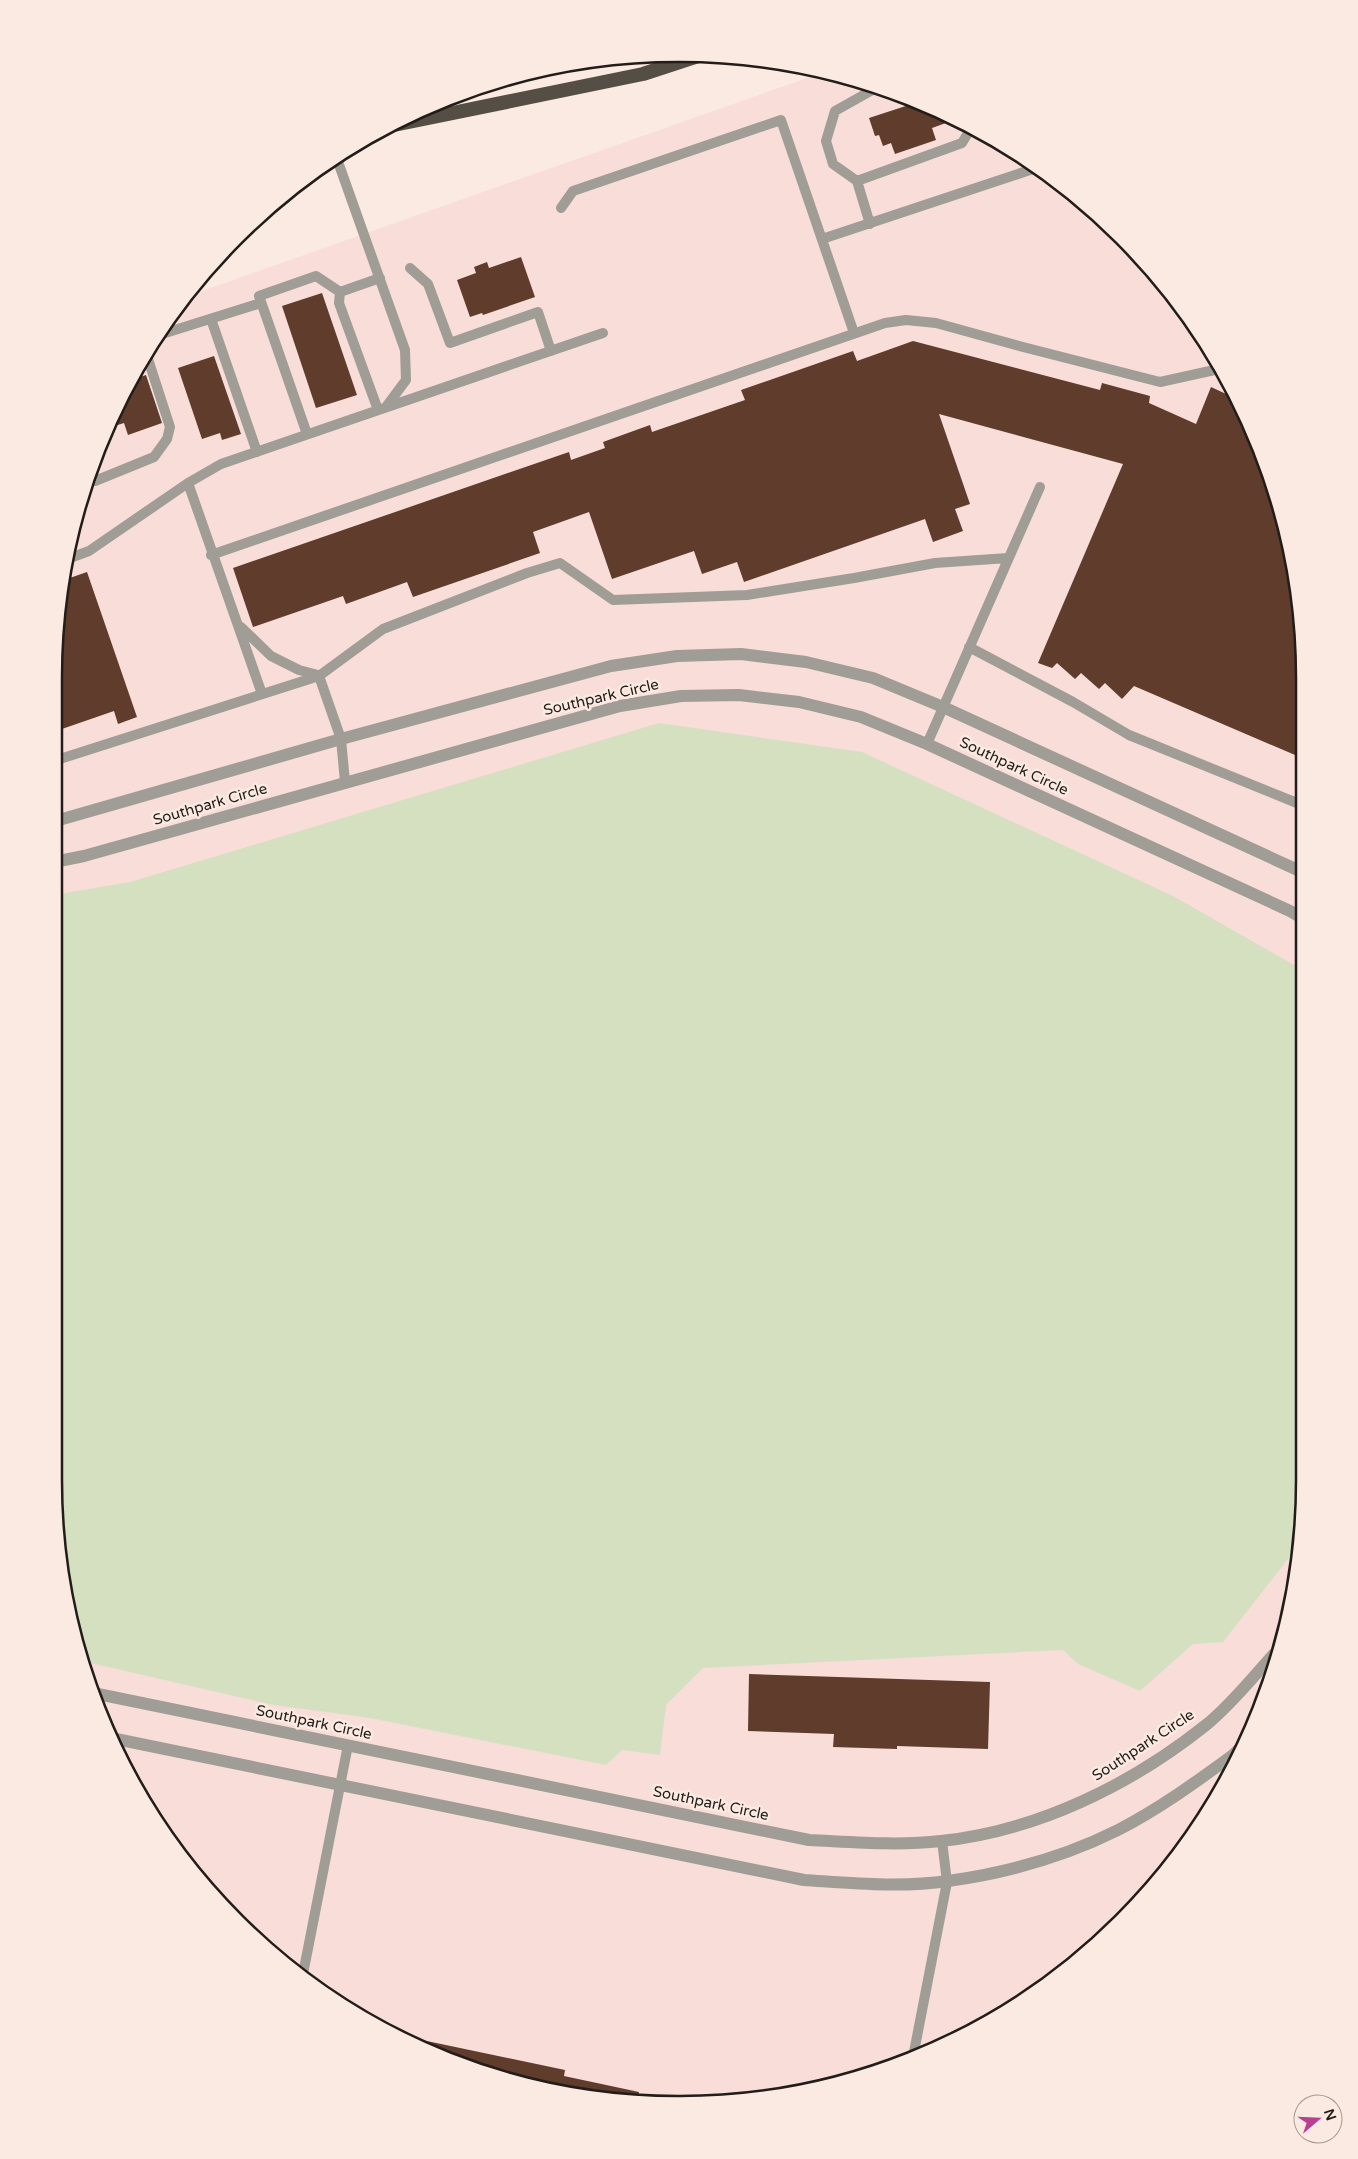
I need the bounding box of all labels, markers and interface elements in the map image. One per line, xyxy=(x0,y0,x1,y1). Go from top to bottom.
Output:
street label: Southpark Circle xyxy=(541,675,661,719)
street label: Southpark Circle xyxy=(957,733,1071,799)
street label: Southpark Circle xyxy=(151,779,269,829)
street label: Southpark Circle xyxy=(254,1701,374,1743)
street label: Southpark Circle xyxy=(1089,1705,1197,1785)
street label: Southpark Circle xyxy=(651,1782,771,1824)
north arrow xyxy=(1293,2094,1343,2144)
text: N xyxy=(1320,2107,1340,2123)

